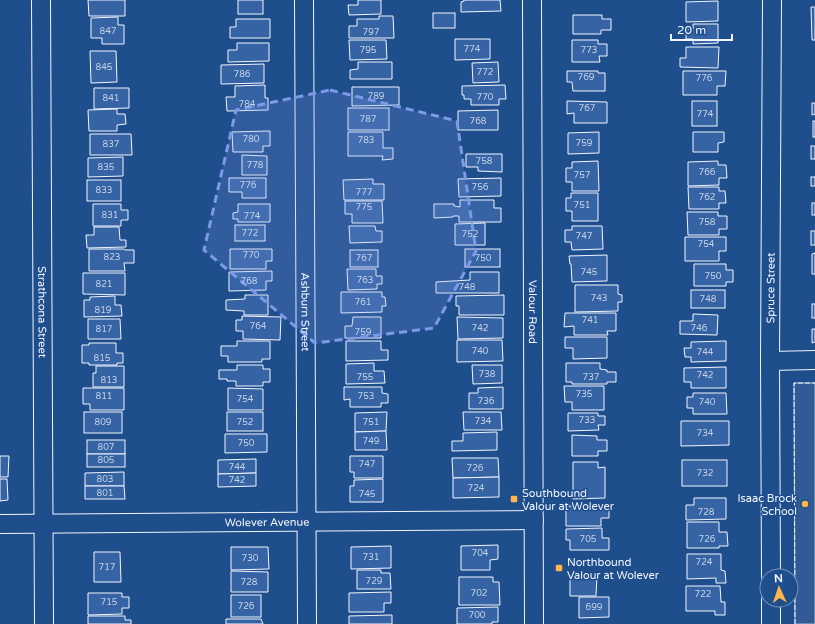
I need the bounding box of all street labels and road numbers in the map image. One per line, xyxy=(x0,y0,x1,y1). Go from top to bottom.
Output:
street label: Spruce Street xyxy=(764,252,778,324)
street label: Strathcona Street xyxy=(35,266,49,358)
street label: Ashburn Street xyxy=(298,272,312,352)
street label: Valour Road xyxy=(526,280,539,344)
street label: Wolever Avenue xyxy=(225,516,309,529)

